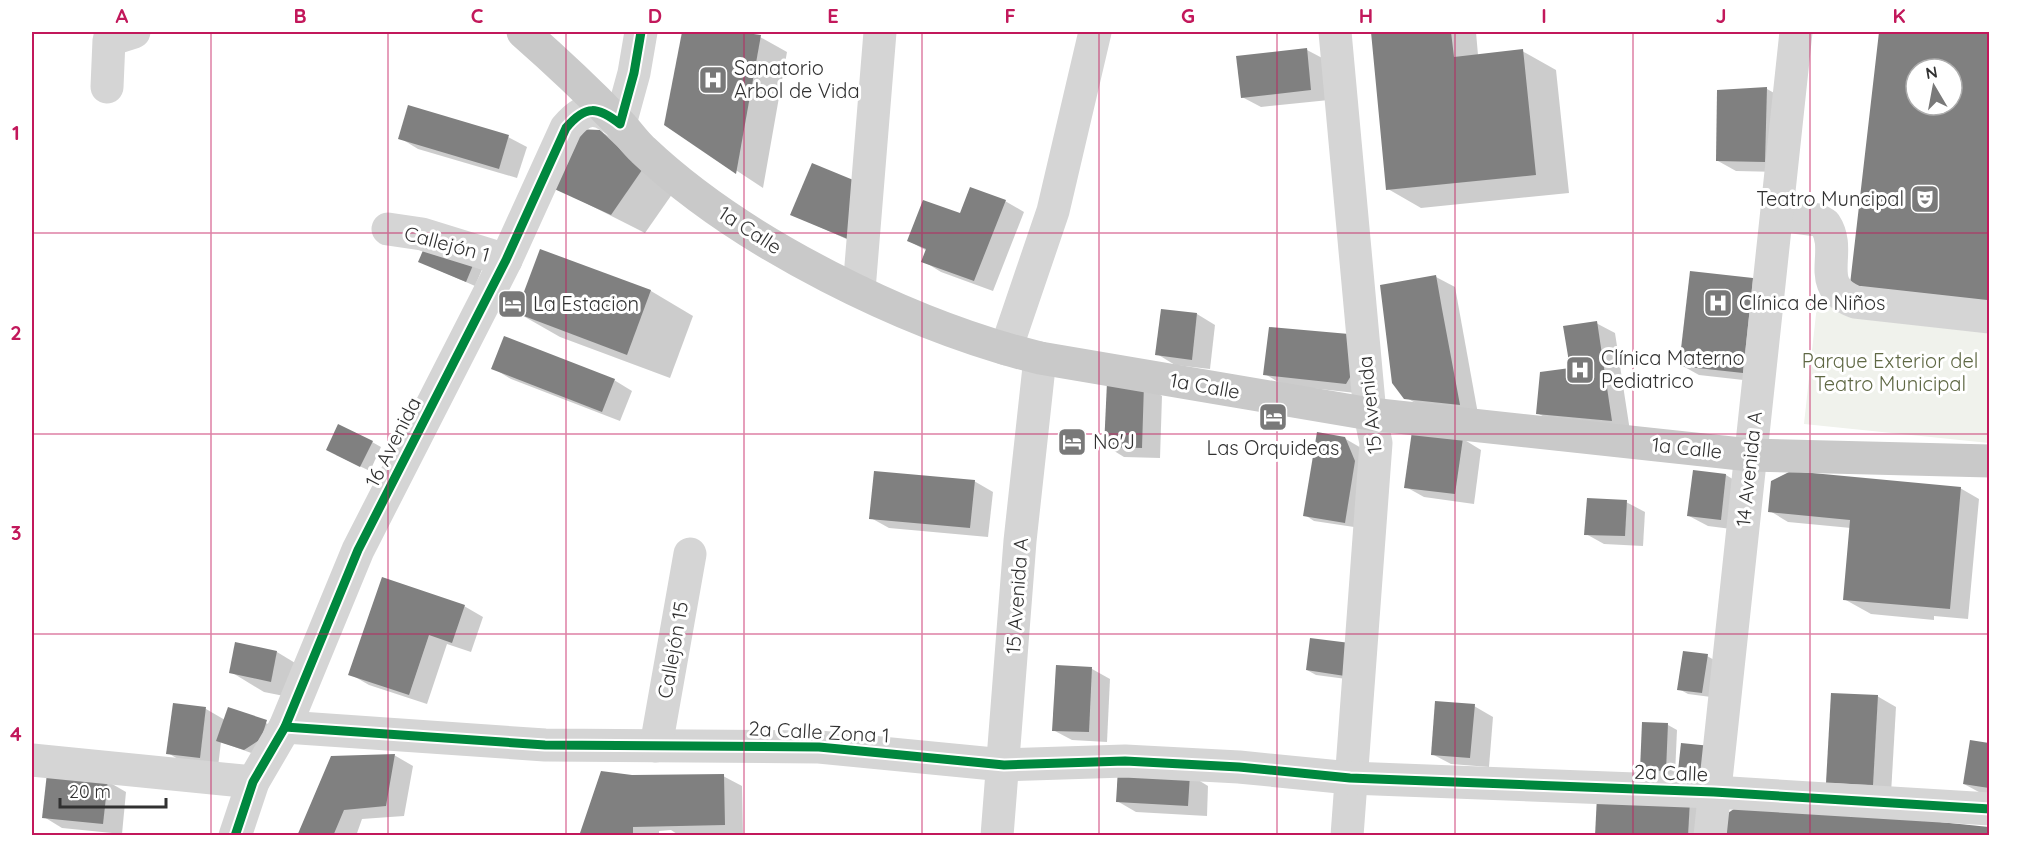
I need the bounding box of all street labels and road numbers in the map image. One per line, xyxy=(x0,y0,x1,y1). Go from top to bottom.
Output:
street label: 1a Calle xyxy=(714,200,787,259)
street label: Callejón 1 xyxy=(402,220,493,267)
street label: 15 Avenida xyxy=(1352,355,1387,455)
street label: 1a Calle xyxy=(1168,367,1242,404)
street label: 16 Avenida xyxy=(359,392,426,491)
street label: 14 Avenida A xyxy=(1730,410,1767,528)
street label: 1a Calle xyxy=(1651,431,1723,464)
street label: 15 Avenida A xyxy=(1000,537,1033,655)
street label: Callejón 15 xyxy=(652,599,693,700)
street label: 2a Calle Zona 1 xyxy=(748,715,890,748)
street label: 2a Calle xyxy=(1634,759,1709,786)

